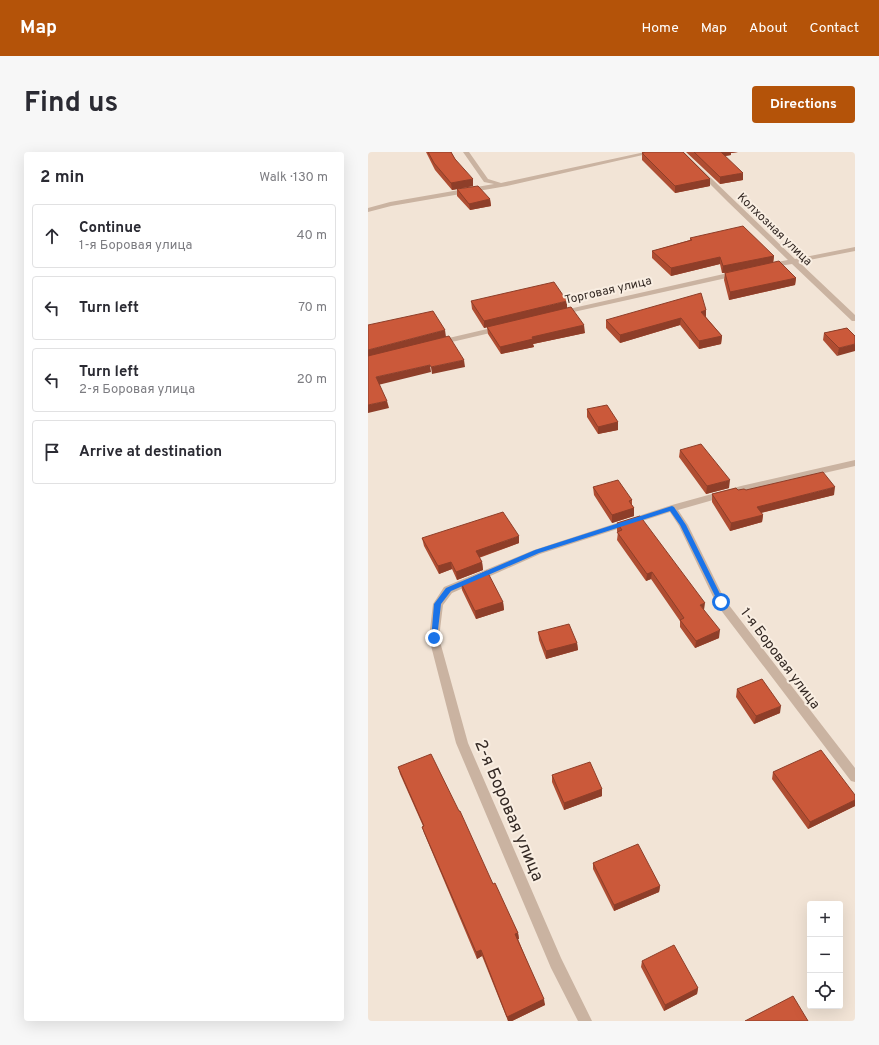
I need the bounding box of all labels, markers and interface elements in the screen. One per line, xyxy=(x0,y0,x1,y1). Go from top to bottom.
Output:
text: Map xyxy=(20,16,57,40)
text: Home xyxy=(642,20,679,37)
text: Map xyxy=(701,20,727,37)
text: About xyxy=(749,20,788,37)
text: Contact xyxy=(810,20,859,37)
text: Find us xyxy=(24,86,118,122)
button: Directions xyxy=(752,86,855,123)
text: 2 min xyxy=(40,167,84,189)
text: Walk · 130 m xyxy=(259,170,328,186)
street label: Колхозная улица xyxy=(733,190,815,270)
text: Continue xyxy=(79,219,141,238)
icon: ahead xyxy=(41,225,63,247)
text: 40 m xyxy=(297,228,327,244)
text: 1-я Боровая улица xyxy=(79,238,192,254)
street label: Торговая улица xyxy=(563,273,653,309)
icon: left xyxy=(41,297,63,319)
text: Turn left xyxy=(79,299,139,318)
text: 70 m xyxy=(298,300,327,316)
text: Turn left xyxy=(79,363,139,382)
icon: left xyxy=(41,369,63,391)
text: 20 m xyxy=(297,372,327,388)
text: 2-я Боровая улица xyxy=(79,382,195,398)
icon: arrive xyxy=(41,441,63,463)
text: Arrive at destination xyxy=(79,443,222,462)
route start xyxy=(712,593,730,611)
street label: 1-я Боровая улица xyxy=(736,605,823,713)
route end xyxy=(425,629,443,647)
street label: 2-я Боровая улица xyxy=(468,737,548,885)
map controls xyxy=(807,901,843,1009)
button: + xyxy=(807,901,843,937)
button: − xyxy=(807,937,843,973)
button: locate xyxy=(807,973,843,1009)

